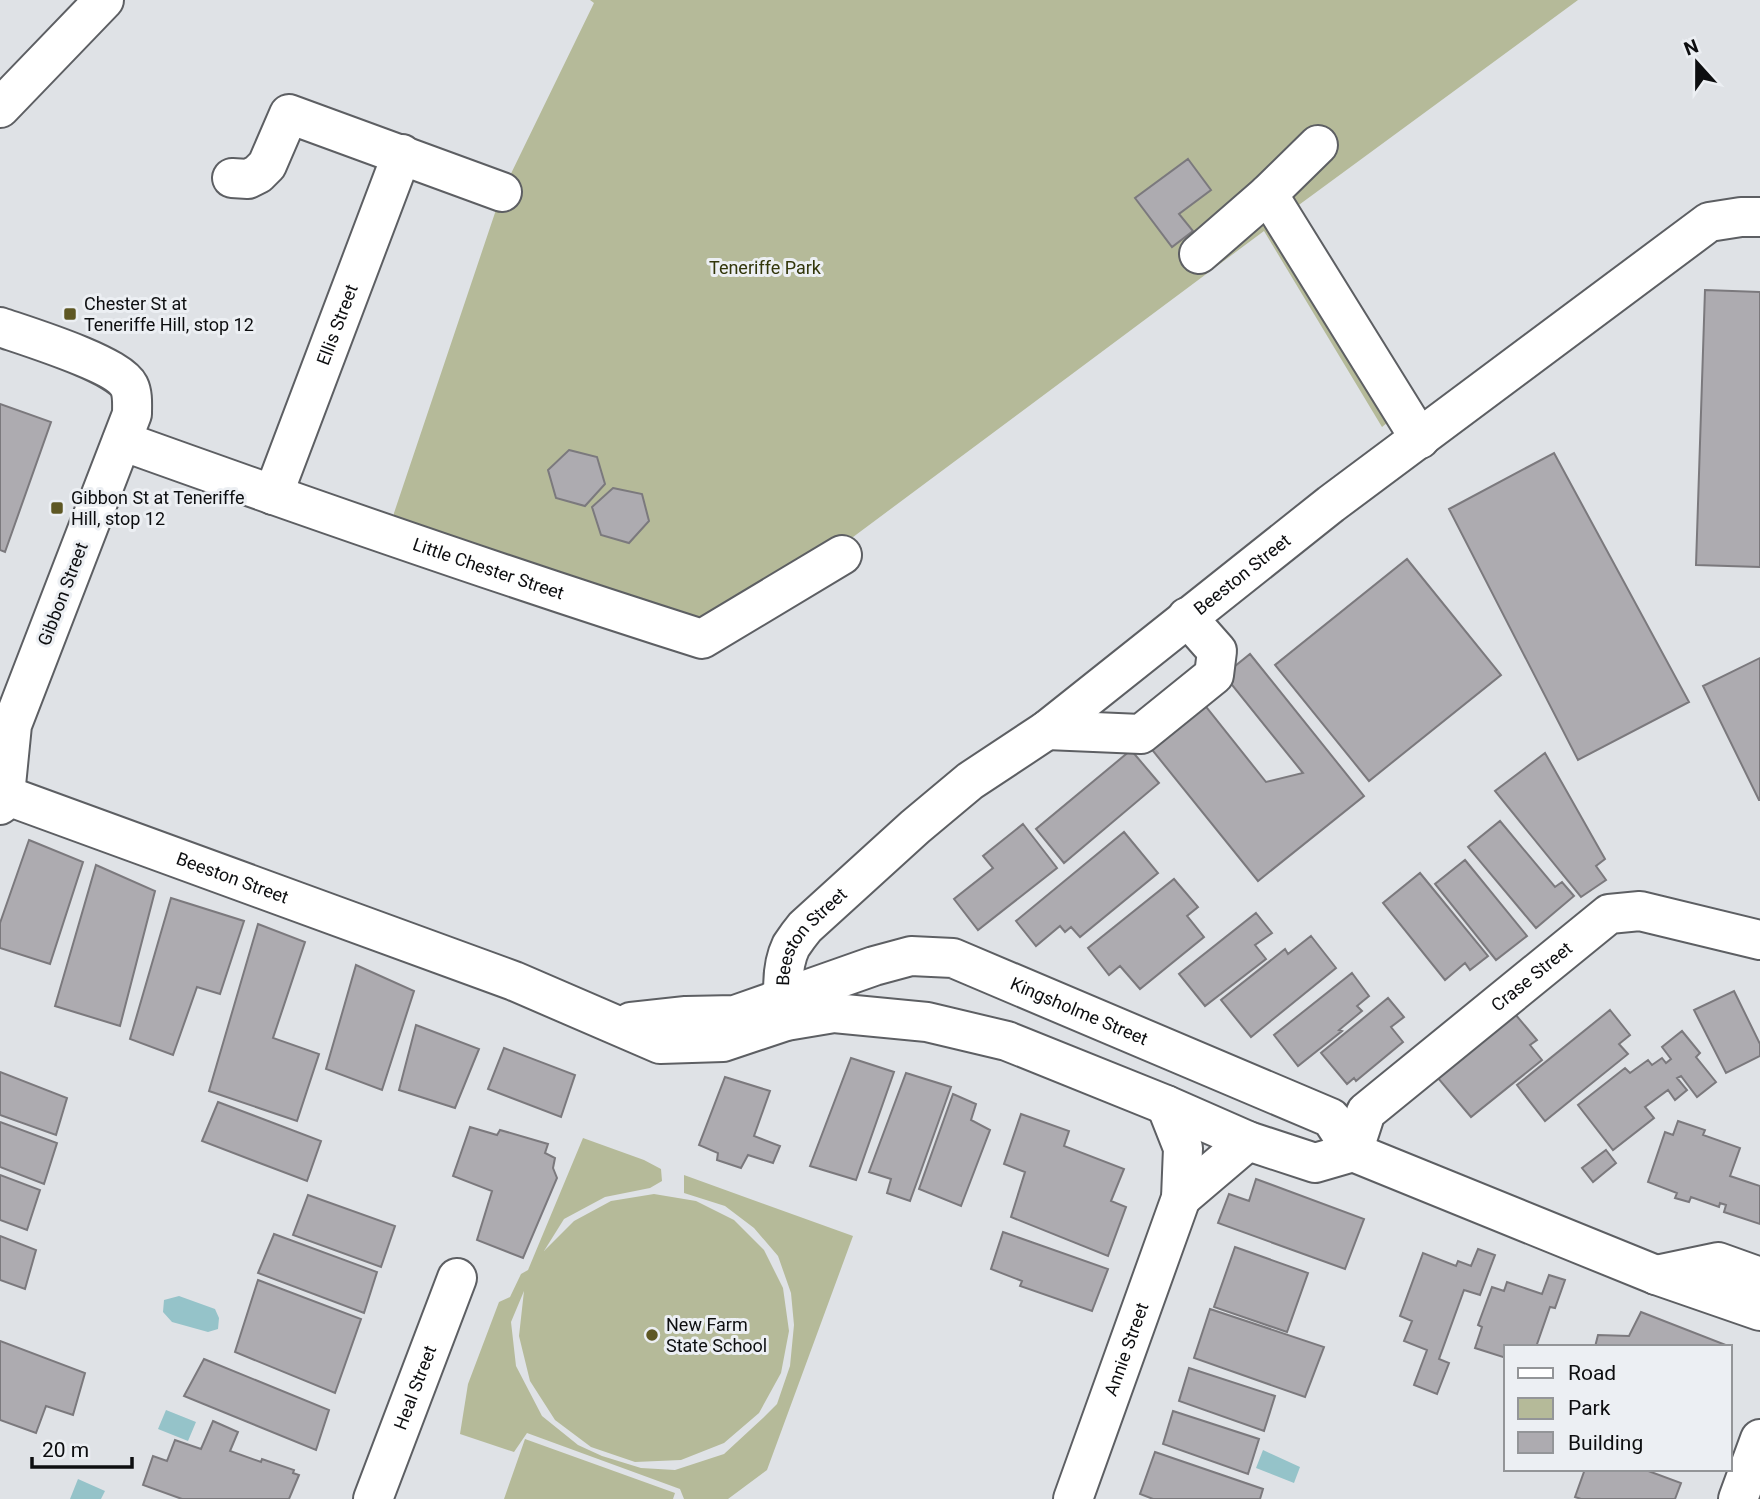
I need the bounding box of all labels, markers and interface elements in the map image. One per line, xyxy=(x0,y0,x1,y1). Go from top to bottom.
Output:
north arrow xyxy=(1662,28,1732,98)
text: N xyxy=(1681,34,1701,61)
park label: Teneriffe Park xyxy=(709,257,822,278)
street label: Ellis Street xyxy=(312,281,362,368)
place label: Chester St at Teneriffe Hill, stop 12 xyxy=(84,293,254,335)
marker: Chester St at Teneriffe Hill, stop 12 xyxy=(62,306,78,322)
place label: Gibbon St at Teneriffe Hill, stop 12 xyxy=(71,487,245,529)
marker: Gibbon St at Teneriffe Hill, stop 12 xyxy=(49,500,65,516)
street label: Beeston Street xyxy=(1189,529,1294,619)
street label: Little Chester Street xyxy=(410,533,567,604)
street label: Gibbon Street xyxy=(33,539,92,648)
street label: Beeston Street xyxy=(174,848,291,908)
street label: Beeston Street xyxy=(772,883,851,986)
street label: Crase Street xyxy=(1487,937,1576,1016)
street label: Kingsholme Street xyxy=(1008,973,1151,1049)
street label: Annie Street xyxy=(1100,1300,1153,1399)
place label: New Farm State School xyxy=(666,1314,767,1356)
marker: New Farm State School xyxy=(644,1327,660,1343)
street label: Heal Street xyxy=(389,1342,440,1433)
legend xyxy=(1504,1345,1732,1471)
text: Road xyxy=(1568,1361,1616,1385)
text: Park xyxy=(1568,1396,1611,1420)
scale bar xyxy=(32,1426,131,1470)
text: Building xyxy=(1568,1431,1643,1455)
text: 20 m xyxy=(42,1438,89,1462)

